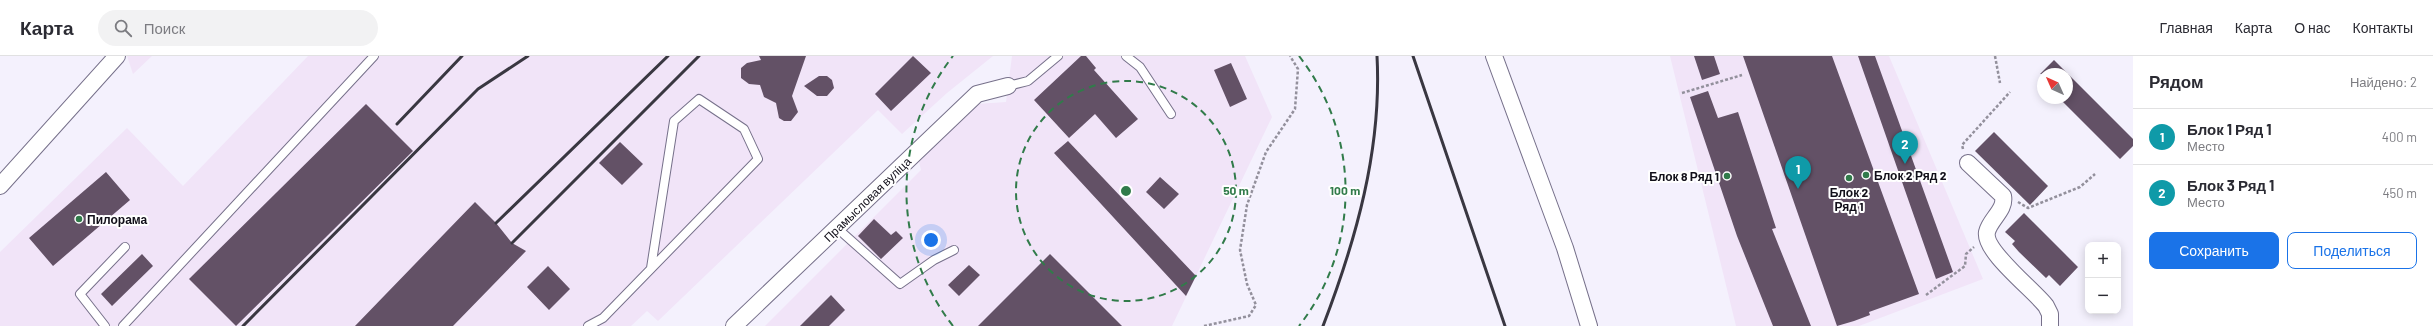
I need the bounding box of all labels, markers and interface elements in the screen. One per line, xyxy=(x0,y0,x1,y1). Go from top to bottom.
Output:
search box xyxy=(98,10,378,46)
text: Карта xyxy=(20,16,74,39)
icon: search xyxy=(112,17,134,39)
text: Поиск xyxy=(144,19,185,37)
text: Главная xyxy=(2160,19,2213,36)
text: Карта xyxy=(2235,19,2272,36)
text: О нас xyxy=(2294,19,2331,36)
text: Контакты xyxy=(2353,19,2413,36)
north arrow xyxy=(2037,68,2073,104)
text: Рядом xyxy=(2149,71,2204,91)
text: Найдено: 2 xyxy=(2350,74,2417,90)
text: Блок 1 Ряд 1 xyxy=(2187,120,2271,138)
text: 1 xyxy=(2160,129,2164,145)
text: 400 m xyxy=(2382,129,2417,145)
pin: 2 xyxy=(1892,131,1918,164)
text: Место xyxy=(2187,138,2225,154)
street label: Прамысловая вуліца xyxy=(821,154,914,245)
pin: 1 xyxy=(1785,156,1811,189)
place label: Блок 2 Ряд 2 xyxy=(1874,168,1947,183)
place label: Блок 8 Ряд 1 xyxy=(1649,169,1719,184)
marker: Блок 2 Ряд 2 xyxy=(1861,170,1871,180)
marker: Блок 8 Ряд 1 xyxy=(1722,171,1732,181)
marker: Блок 2 Ряд 1 xyxy=(1844,173,1854,183)
text: Блок 3 Ряд 1 xyxy=(2187,176,2274,194)
text: 50 m xyxy=(1223,183,1249,197)
text: 100 m xyxy=(1330,183,1360,197)
centre of rings xyxy=(1119,184,1133,198)
place label: Блок 2 Ряд 1 xyxy=(1830,185,1869,214)
text: 2 xyxy=(2158,185,2166,201)
text: 450 m xyxy=(2382,185,2417,201)
text: Место xyxy=(2187,194,2225,210)
place label: Пилорама xyxy=(87,212,148,227)
marker: Пилорама xyxy=(74,214,84,224)
your location xyxy=(921,230,941,250)
button: Сохранить xyxy=(2149,232,2279,269)
button: Поделиться xyxy=(2287,232,2417,269)
map controls xyxy=(2085,242,2121,314)
button: + xyxy=(2085,242,2121,278)
button: − xyxy=(2085,278,2121,314)

